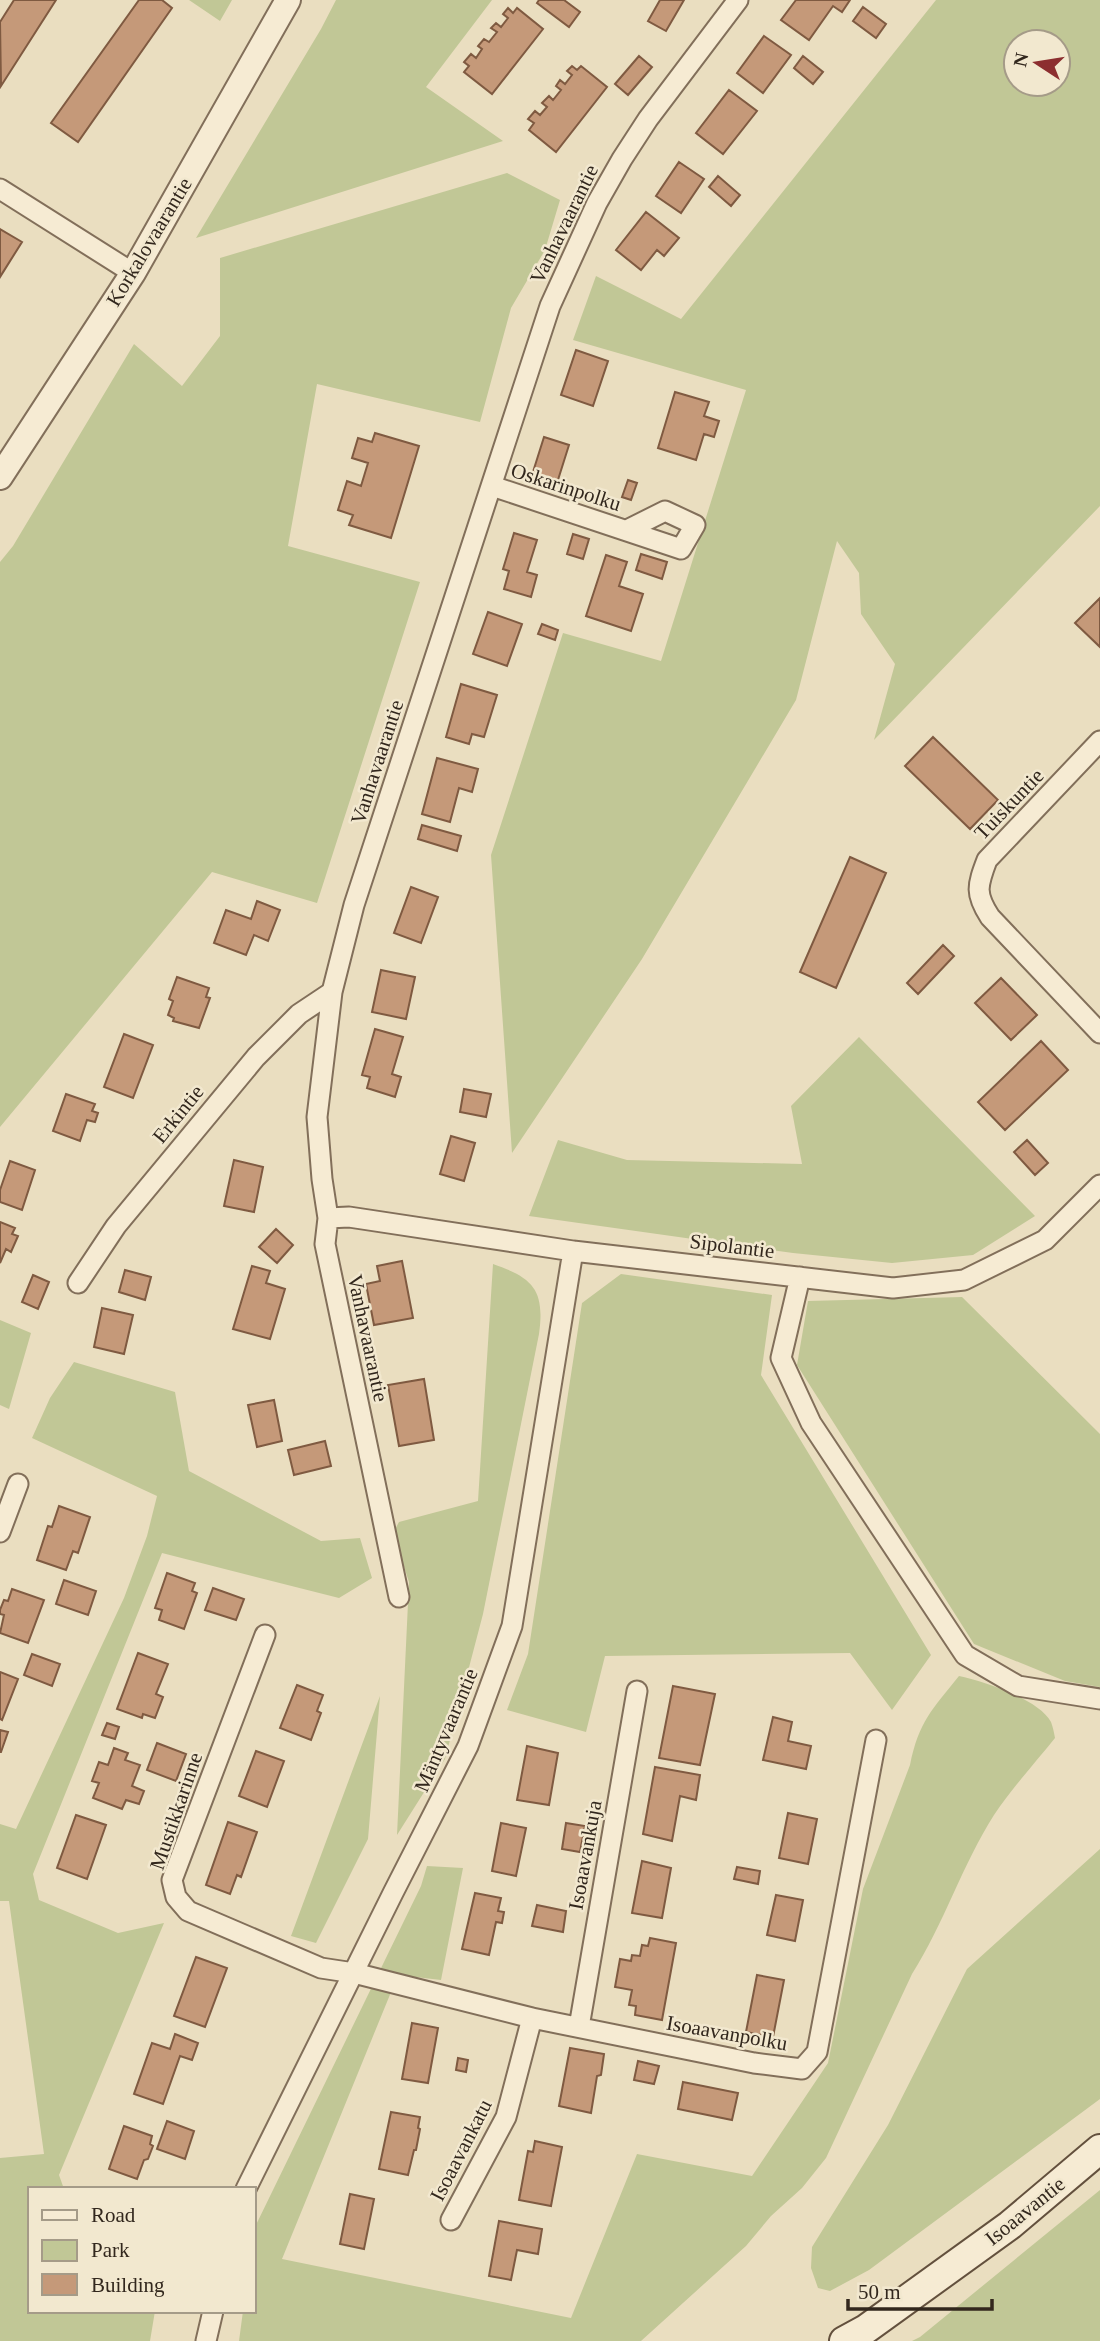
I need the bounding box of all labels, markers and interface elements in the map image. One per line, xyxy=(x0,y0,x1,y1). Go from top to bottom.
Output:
north arrow xyxy=(1002,28,1072,98)
text: N xyxy=(1009,50,1033,68)
street label: Vanhavaarantie xyxy=(525,161,603,287)
street label: Korkalovaarantie xyxy=(101,173,197,311)
street label: Oskarinpolku xyxy=(508,458,625,516)
street label: Vanhavaarantie xyxy=(346,697,408,827)
street label: Tuiskuntie xyxy=(969,764,1049,844)
street label: Erkintie xyxy=(147,1080,209,1148)
street label: Sipolantie xyxy=(688,1229,776,1263)
street label: Vanhavaarantie xyxy=(343,1272,393,1404)
street label: Mäntyvaarantie xyxy=(409,1665,483,1795)
street label: Mustikkarinne xyxy=(145,1749,207,1873)
street label: Isoaavankuja xyxy=(564,1798,607,1912)
street label: Isoaavanpolku xyxy=(665,2011,790,2056)
street label: Isoaavankatu xyxy=(425,2095,497,2205)
street label: Isoaavantie xyxy=(980,2172,1070,2250)
legend xyxy=(28,2187,256,2313)
text: Road xyxy=(91,2203,136,2227)
text: Park xyxy=(91,2238,130,2262)
scale bar xyxy=(848,2268,992,2312)
text: Building xyxy=(91,2273,165,2297)
text: 50 m xyxy=(858,2280,901,2304)

